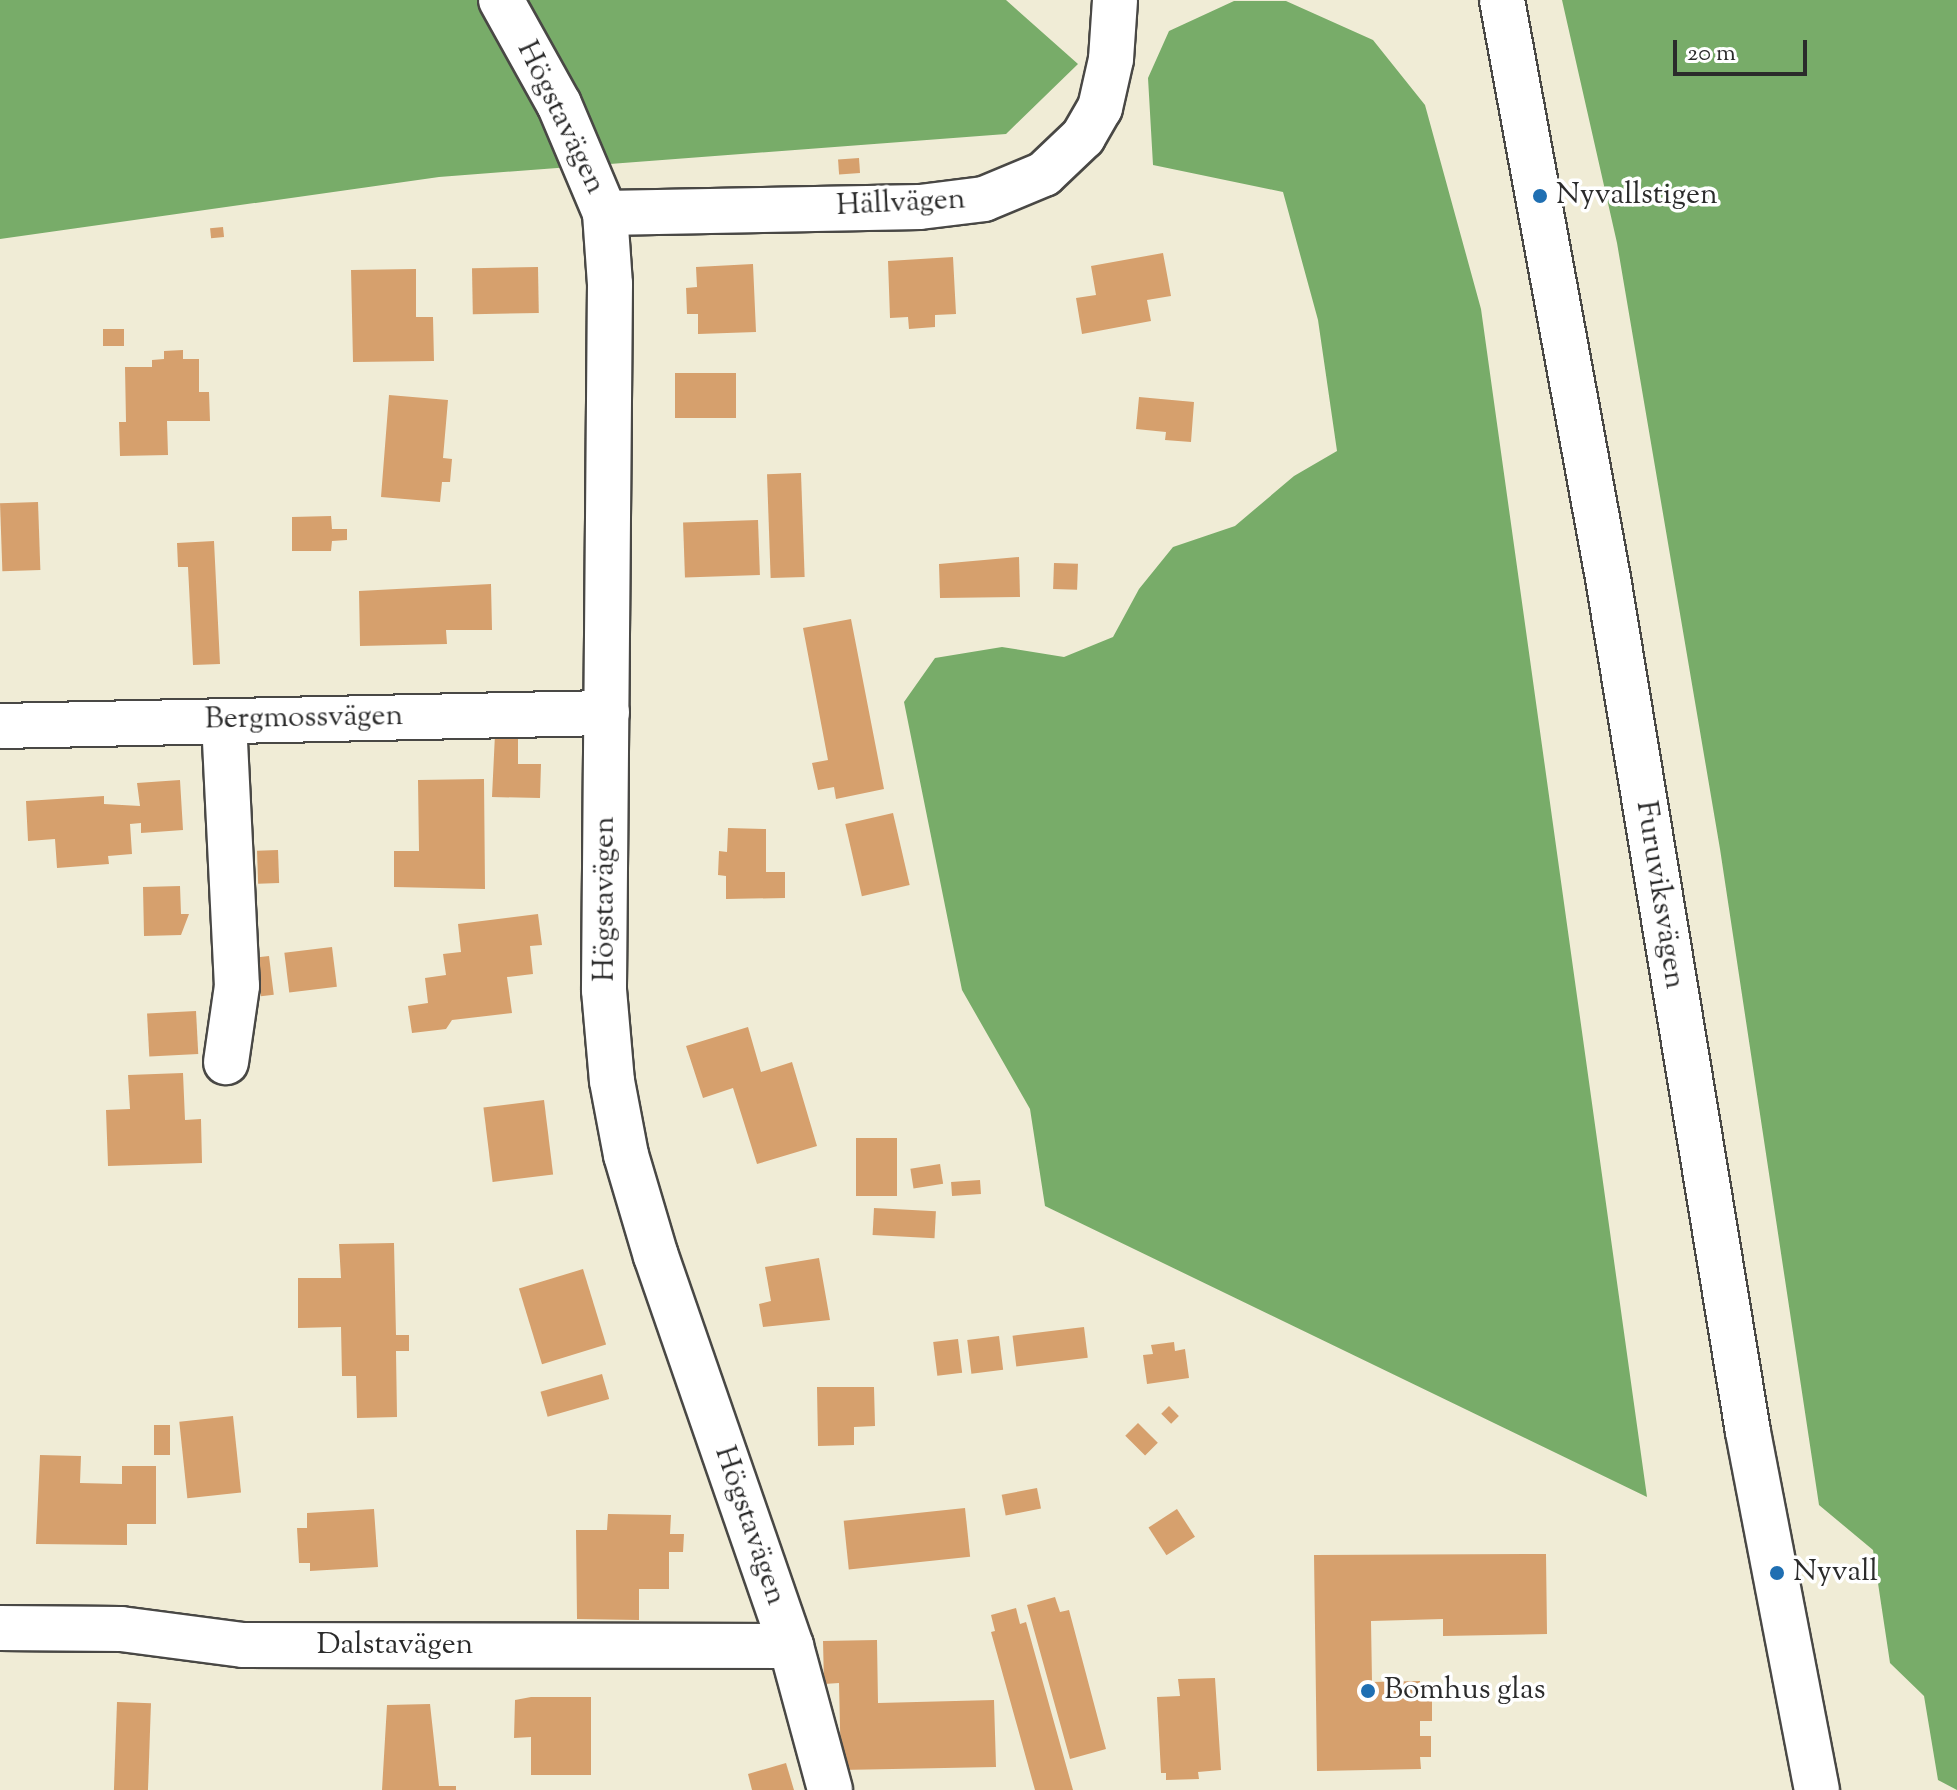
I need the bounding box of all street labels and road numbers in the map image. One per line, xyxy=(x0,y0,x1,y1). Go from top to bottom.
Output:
street label: Högstavägen xyxy=(508,36,612,200)
street label: Hällvägen xyxy=(835,183,967,225)
street label: Bergmossvägen xyxy=(204,699,404,739)
street label: Furuviksvägen xyxy=(1626,799,1692,991)
street label: Högstavägen xyxy=(588,816,624,982)
street label: Högstavägen xyxy=(705,1442,793,1610)
street label: Dalstavägen xyxy=(317,1628,473,1664)

